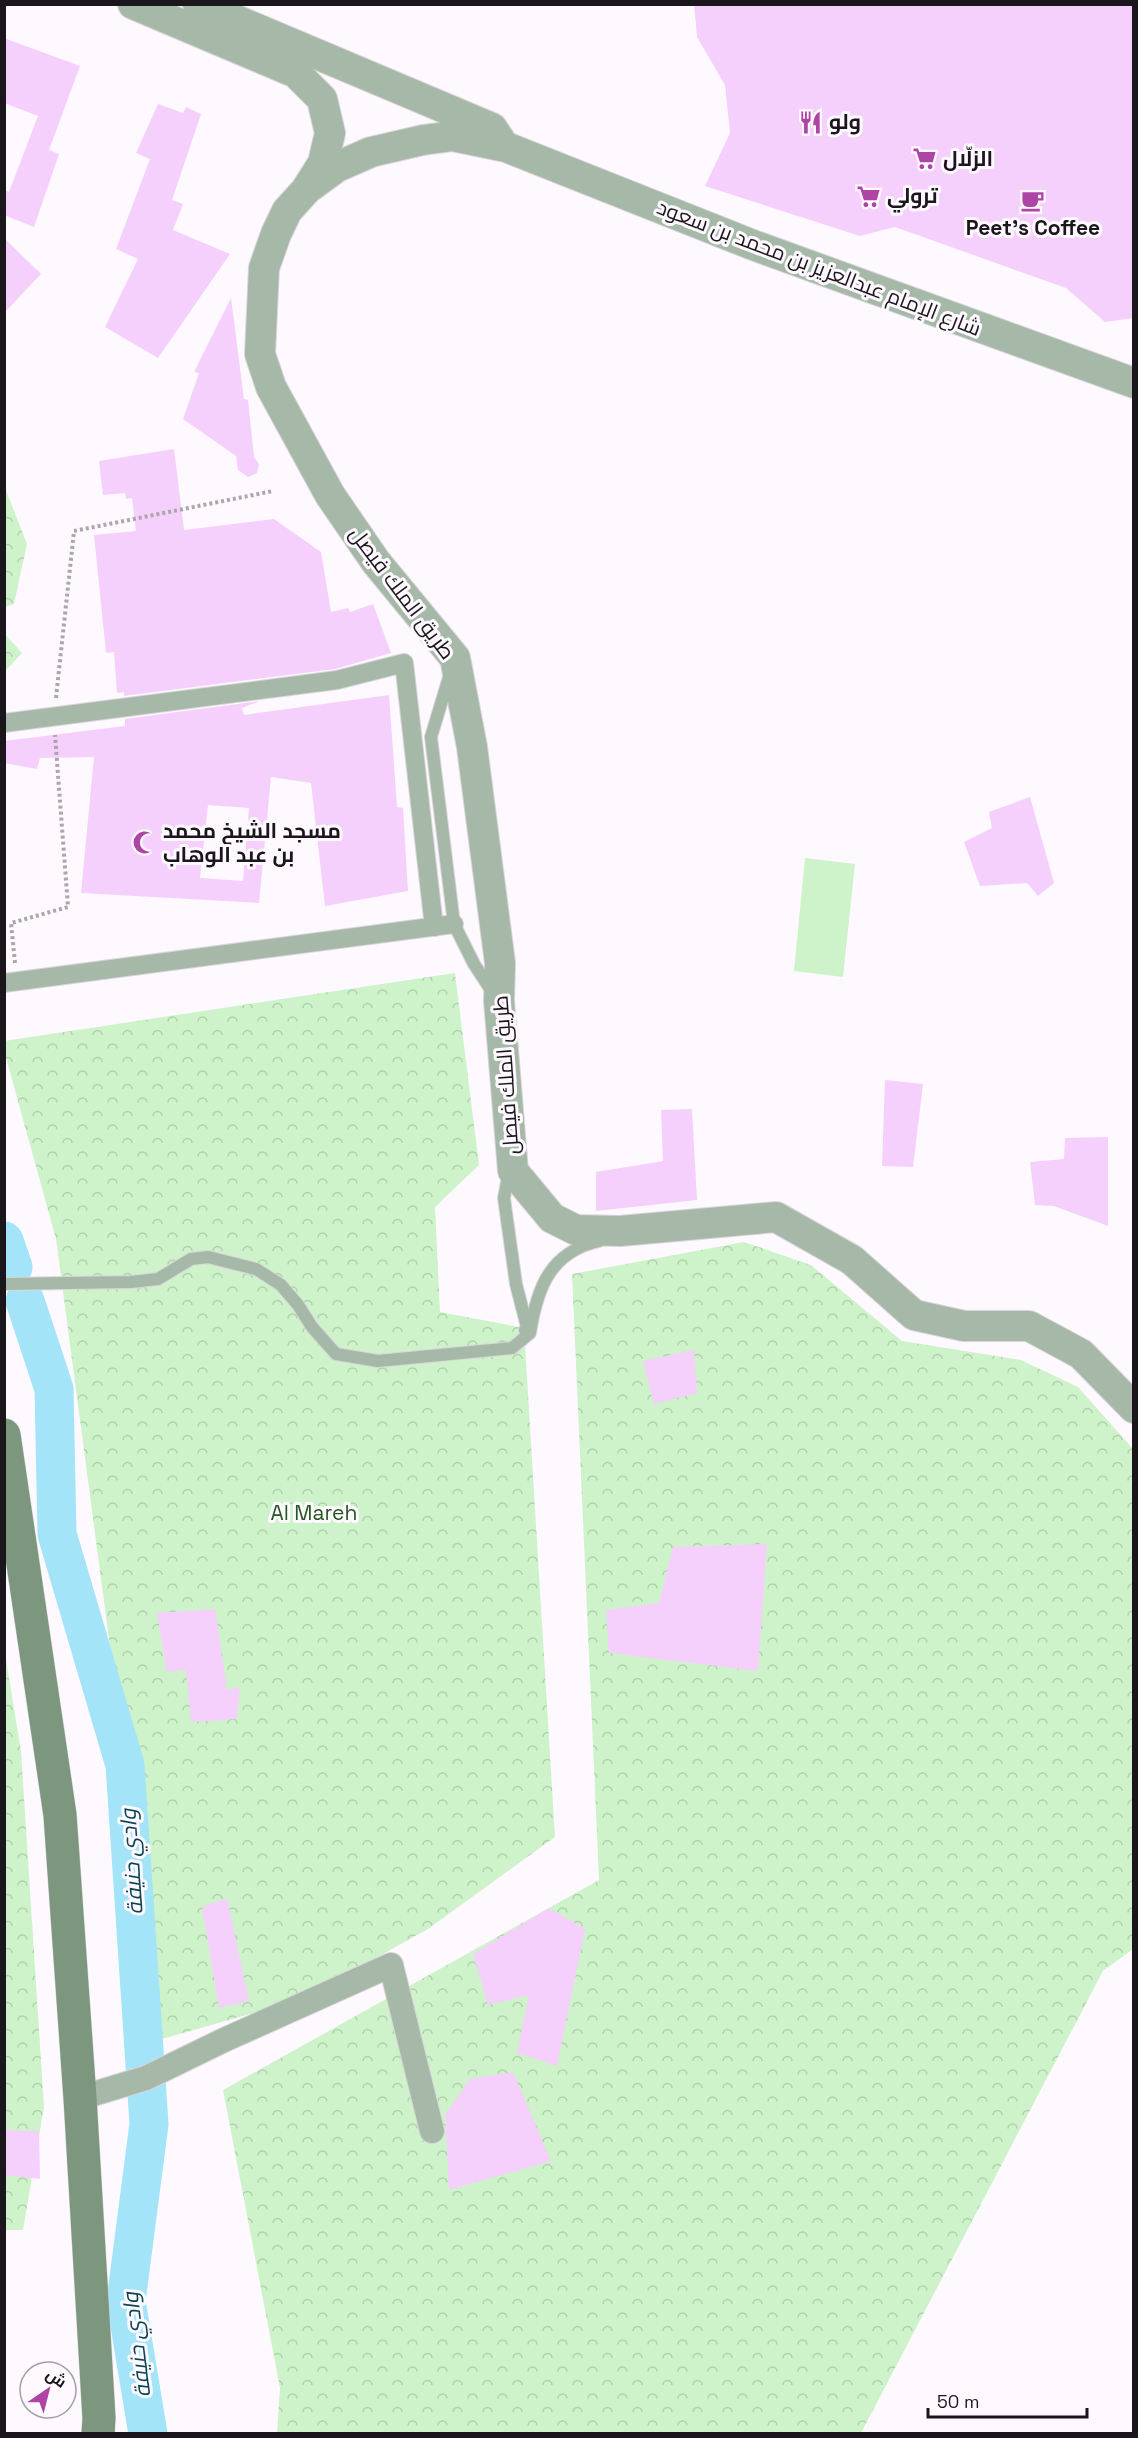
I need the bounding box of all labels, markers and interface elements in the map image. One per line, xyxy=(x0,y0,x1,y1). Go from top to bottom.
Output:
place label: ولو xyxy=(829,108,861,135)
restaurant icon: ولو xyxy=(798,109,824,135)
place label: الزلّال xyxy=(943,145,993,172)
supermarket icon: الزلّال xyxy=(912,146,938,172)
place label: ترولي xyxy=(887,182,939,213)
supermarket icon: ترولي xyxy=(856,183,882,209)
cafe icon: Peet's Coffee xyxy=(1020,187,1046,213)
street label: شارع الإمام عبدالعزيز بن محمد بن سعود xyxy=(653,193,985,343)
place label: Peet's Coffee xyxy=(966,214,1100,241)
street label: طريق الملك فيصل xyxy=(344,521,461,665)
place label: مسجد الشيخ محمد بن عبد الوهاب xyxy=(163,817,341,868)
mosque icon: مسجد الشيخ محمد بن عبد الوهاب xyxy=(132,830,158,856)
street label: طريق الملك فيصل xyxy=(486,995,525,1156)
park label: Al Mareh xyxy=(271,1499,357,1526)
water label: وادي حنيفة xyxy=(113,1806,153,1916)
water label: وادي حنيفة xyxy=(115,2288,160,2399)
north arrow xyxy=(18,2360,78,2420)
text: ش xyxy=(42,2364,71,2393)
scale bar xyxy=(928,2381,1087,2419)
text: 50 m xyxy=(937,2390,979,2413)

